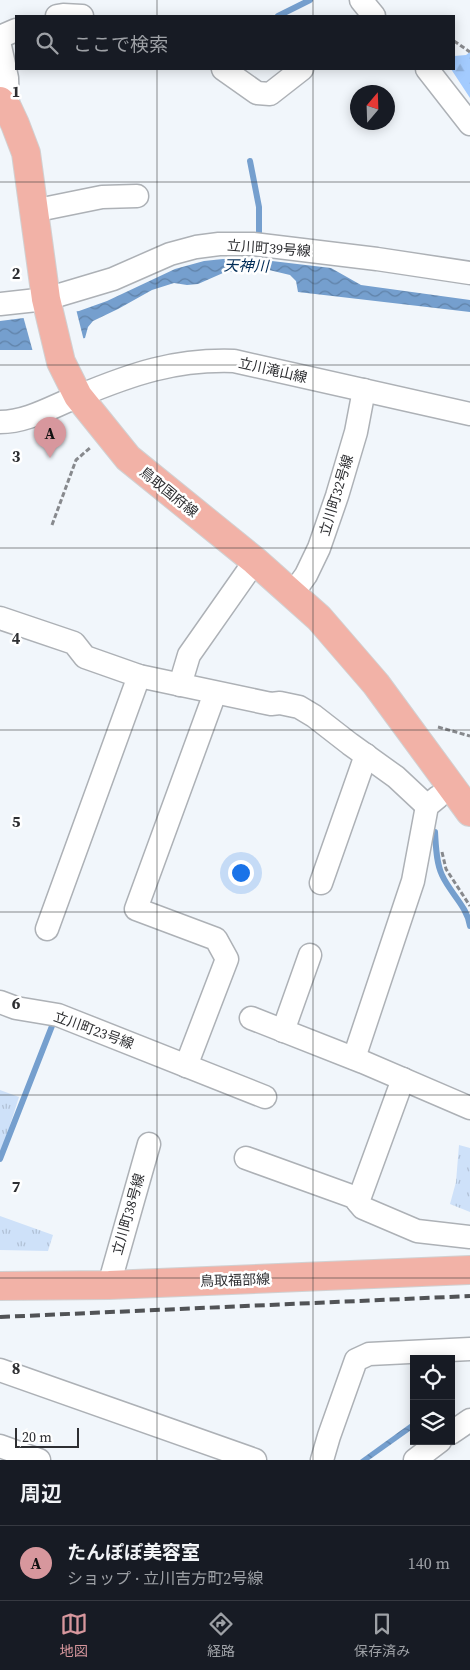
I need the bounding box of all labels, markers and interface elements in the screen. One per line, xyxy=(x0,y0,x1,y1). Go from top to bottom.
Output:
search box xyxy=(15,15,455,70)
icon: search xyxy=(33,29,61,57)
text: ここで検索 xyxy=(73,31,168,57)
text: 1 xyxy=(12,80,20,102)
north arrow xyxy=(350,85,395,130)
street label: 立川町39号線 xyxy=(226,235,312,261)
water label: 天神川 xyxy=(223,255,271,276)
text: 2 xyxy=(12,262,21,284)
street label: 立川滝山線 xyxy=(237,352,309,388)
pin: A xyxy=(34,417,66,458)
text: 3 xyxy=(12,445,21,467)
street label: 立川町32号線 xyxy=(314,452,358,538)
street label: 鳥取国府線 xyxy=(136,462,202,522)
text: 4 xyxy=(12,627,21,649)
text: 5 xyxy=(12,810,21,832)
your location xyxy=(228,860,254,886)
text: 6 xyxy=(12,992,21,1014)
street label: 立川町23号線 xyxy=(51,1006,137,1054)
street label: 立川町38号線 xyxy=(107,1171,149,1257)
text: 7 xyxy=(12,1175,21,1197)
street label: 鳥取福部線 xyxy=(200,1269,270,1291)
map controls xyxy=(410,1355,455,1445)
button: locate xyxy=(410,1355,455,1400)
text: 8 xyxy=(12,1357,20,1379)
button: layers xyxy=(410,1400,455,1445)
scale bar xyxy=(15,1425,79,1448)
text: 20 m xyxy=(22,1427,52,1447)
text: 周辺 xyxy=(20,1479,62,1508)
text: たんぽぽ美容室 xyxy=(67,1539,200,1565)
text: A xyxy=(31,1552,41,1574)
text: 140 m xyxy=(408,1552,450,1574)
text: ショップ · 立川吉方町2号線 xyxy=(67,1567,263,1589)
tab: 地図 xyxy=(60,1610,88,1661)
tab: 経路 xyxy=(207,1610,235,1661)
tab: 保存済み xyxy=(354,1610,410,1661)

